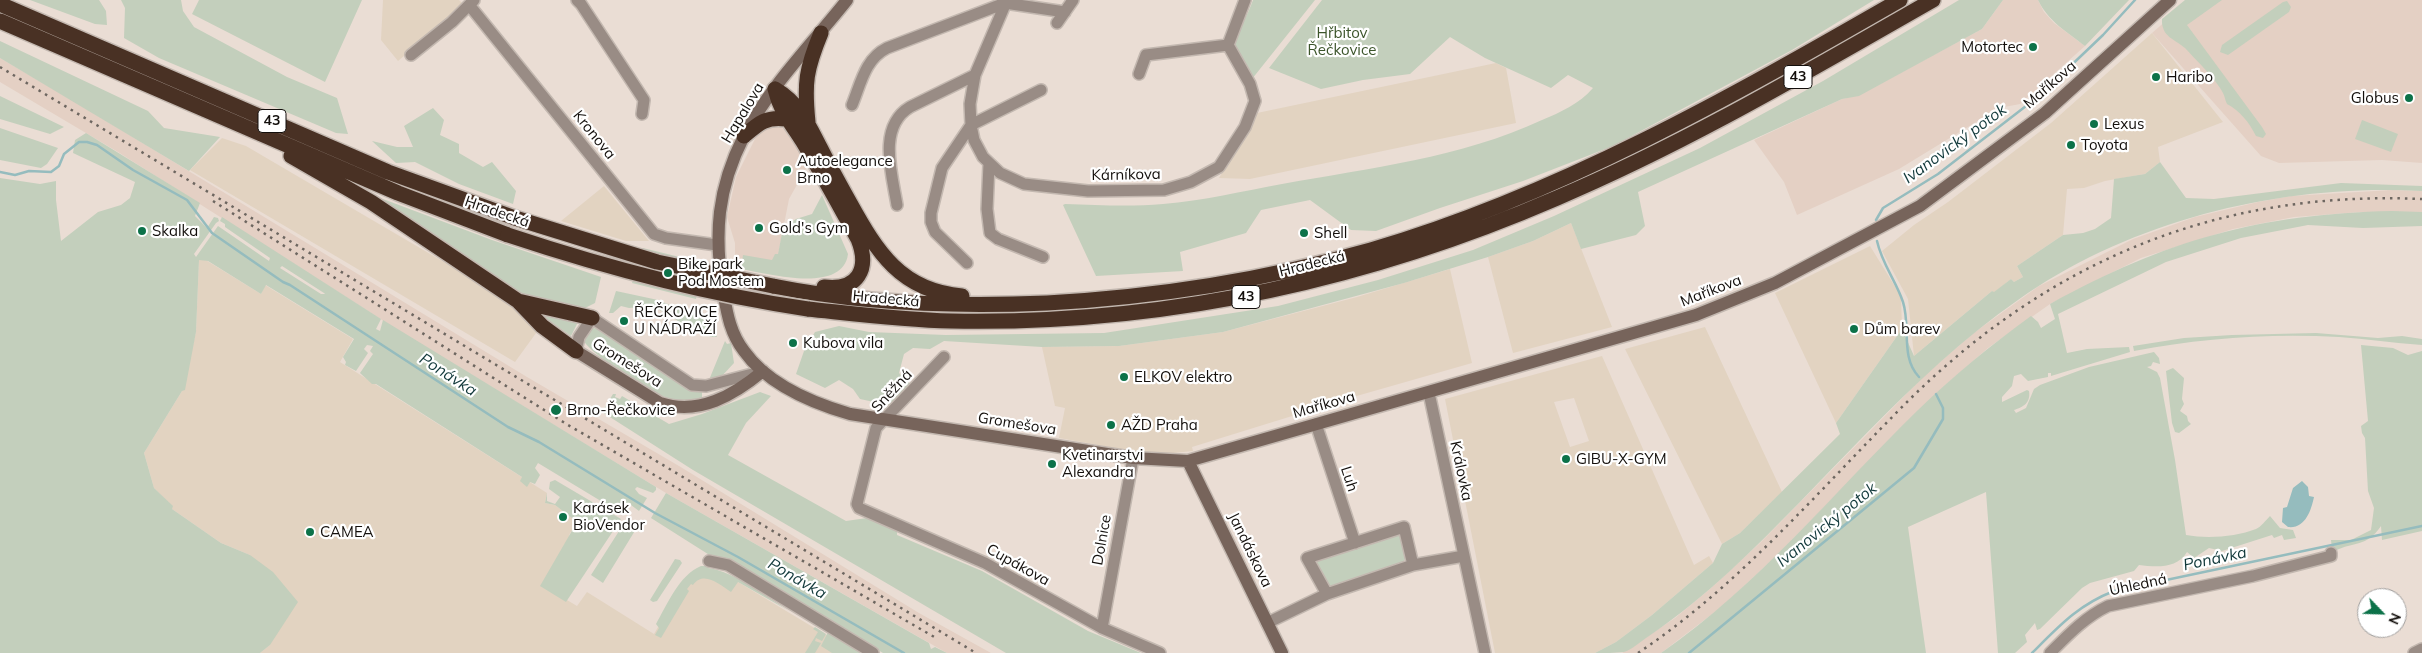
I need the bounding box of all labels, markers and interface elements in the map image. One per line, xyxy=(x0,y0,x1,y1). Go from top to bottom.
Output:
park label: Hřbitov Řečkovice xyxy=(1308,24,1376,59)
place label: Motortec xyxy=(1961,38,2023,56)
marker: Motortec xyxy=(2027,41,2039,53)
street label: Maříkova xyxy=(2020,57,2080,113)
road number: 43 xyxy=(1784,66,1812,88)
place label: Haribo xyxy=(2166,68,2213,86)
marker: Haribo xyxy=(2150,71,2162,83)
street label: Hapalova xyxy=(718,80,768,146)
place label: Globus xyxy=(2351,89,2399,107)
marker: Globus xyxy=(2403,92,2415,104)
water label: Ivanovický potok xyxy=(1900,100,2010,188)
street label: Kronova xyxy=(569,107,619,163)
road number: 43 xyxy=(258,110,286,132)
place label: Lexus xyxy=(2104,115,2144,133)
marker: Lexus xyxy=(2088,118,2100,130)
place label: Toyota xyxy=(2081,136,2128,154)
marker: Toyota xyxy=(2065,139,2077,151)
place label: Autoelegance Brno xyxy=(797,152,893,187)
marker: Autoelegance Brno xyxy=(781,164,793,176)
street label: Kárníkova xyxy=(1091,165,1161,185)
street label: Hradecká xyxy=(462,193,532,231)
place label: Gold's Gym xyxy=(769,219,848,237)
place label: Skalka xyxy=(152,222,198,240)
marker: Gold's Gym xyxy=(753,222,765,234)
place label: Shell xyxy=(1314,224,1347,242)
marker: Skalka xyxy=(136,225,148,237)
marker: Shell xyxy=(1298,227,1310,239)
street label: Hradecká xyxy=(1277,247,1347,281)
place label: Bike park Pod Mostem xyxy=(678,255,764,290)
marker: Bike park Pod Mostem xyxy=(662,267,674,279)
street label: Maříkova xyxy=(1678,271,1744,311)
road number: 43 xyxy=(1232,286,1260,308)
street label: Hradecká xyxy=(852,287,920,311)
place label: ŘEČKOVICE U NÁDRAŽÍ xyxy=(634,303,717,338)
marker: ŘEČKOVICE U NÁDRAŽÍ xyxy=(618,315,630,327)
place label: Dům barev xyxy=(1864,320,1940,338)
marker: Dům barev xyxy=(1848,323,1860,335)
street label: Gromešova xyxy=(589,334,665,392)
place label: Kubova vila xyxy=(803,334,883,352)
marker: Kubova vila xyxy=(787,337,799,349)
water label: Ponávka xyxy=(416,349,480,401)
street label: Sněžná xyxy=(868,366,916,416)
place label: ELKOV elektro xyxy=(1134,368,1232,386)
marker: ELKOV elektro xyxy=(1118,371,1130,383)
street label: Maříkova xyxy=(1291,388,1357,422)
place label: Brno-Řečkovice xyxy=(567,401,675,419)
marker: Brno-Řečkovice xyxy=(549,403,563,417)
street label: Gromešova xyxy=(977,409,1057,439)
place label: AŽD Praha xyxy=(1121,416,1198,434)
marker: AŽD Praha xyxy=(1105,419,1117,431)
street label: Královka xyxy=(1446,439,1476,503)
place label: Kvetinarstvi Alexandra xyxy=(1062,446,1143,481)
place label: GIBU-X-GYM xyxy=(1576,450,1667,468)
marker: GIBU-X-GYM xyxy=(1560,453,1572,465)
marker: Kvetinarstvi Alexandra xyxy=(1046,458,1058,470)
street label: Luh xyxy=(1337,464,1361,494)
water label: Ivanovický potok xyxy=(1773,479,1881,571)
place label: Karásek BioVendor xyxy=(573,499,645,534)
street label: Jandáskova xyxy=(1224,510,1276,590)
marker: Karásek BioVendor xyxy=(557,511,569,523)
street label: Dolnice xyxy=(1089,513,1115,567)
place label: CAMEA xyxy=(320,523,374,541)
marker: CAMEA xyxy=(304,526,316,538)
street label: Cupákova xyxy=(983,540,1053,590)
water label: Ponávka xyxy=(2181,543,2249,575)
water label: Ponávka xyxy=(764,555,830,603)
street label: Úhledná xyxy=(2108,570,2168,600)
north arrow xyxy=(2357,588,2407,638)
text: N xyxy=(2384,610,2405,627)

